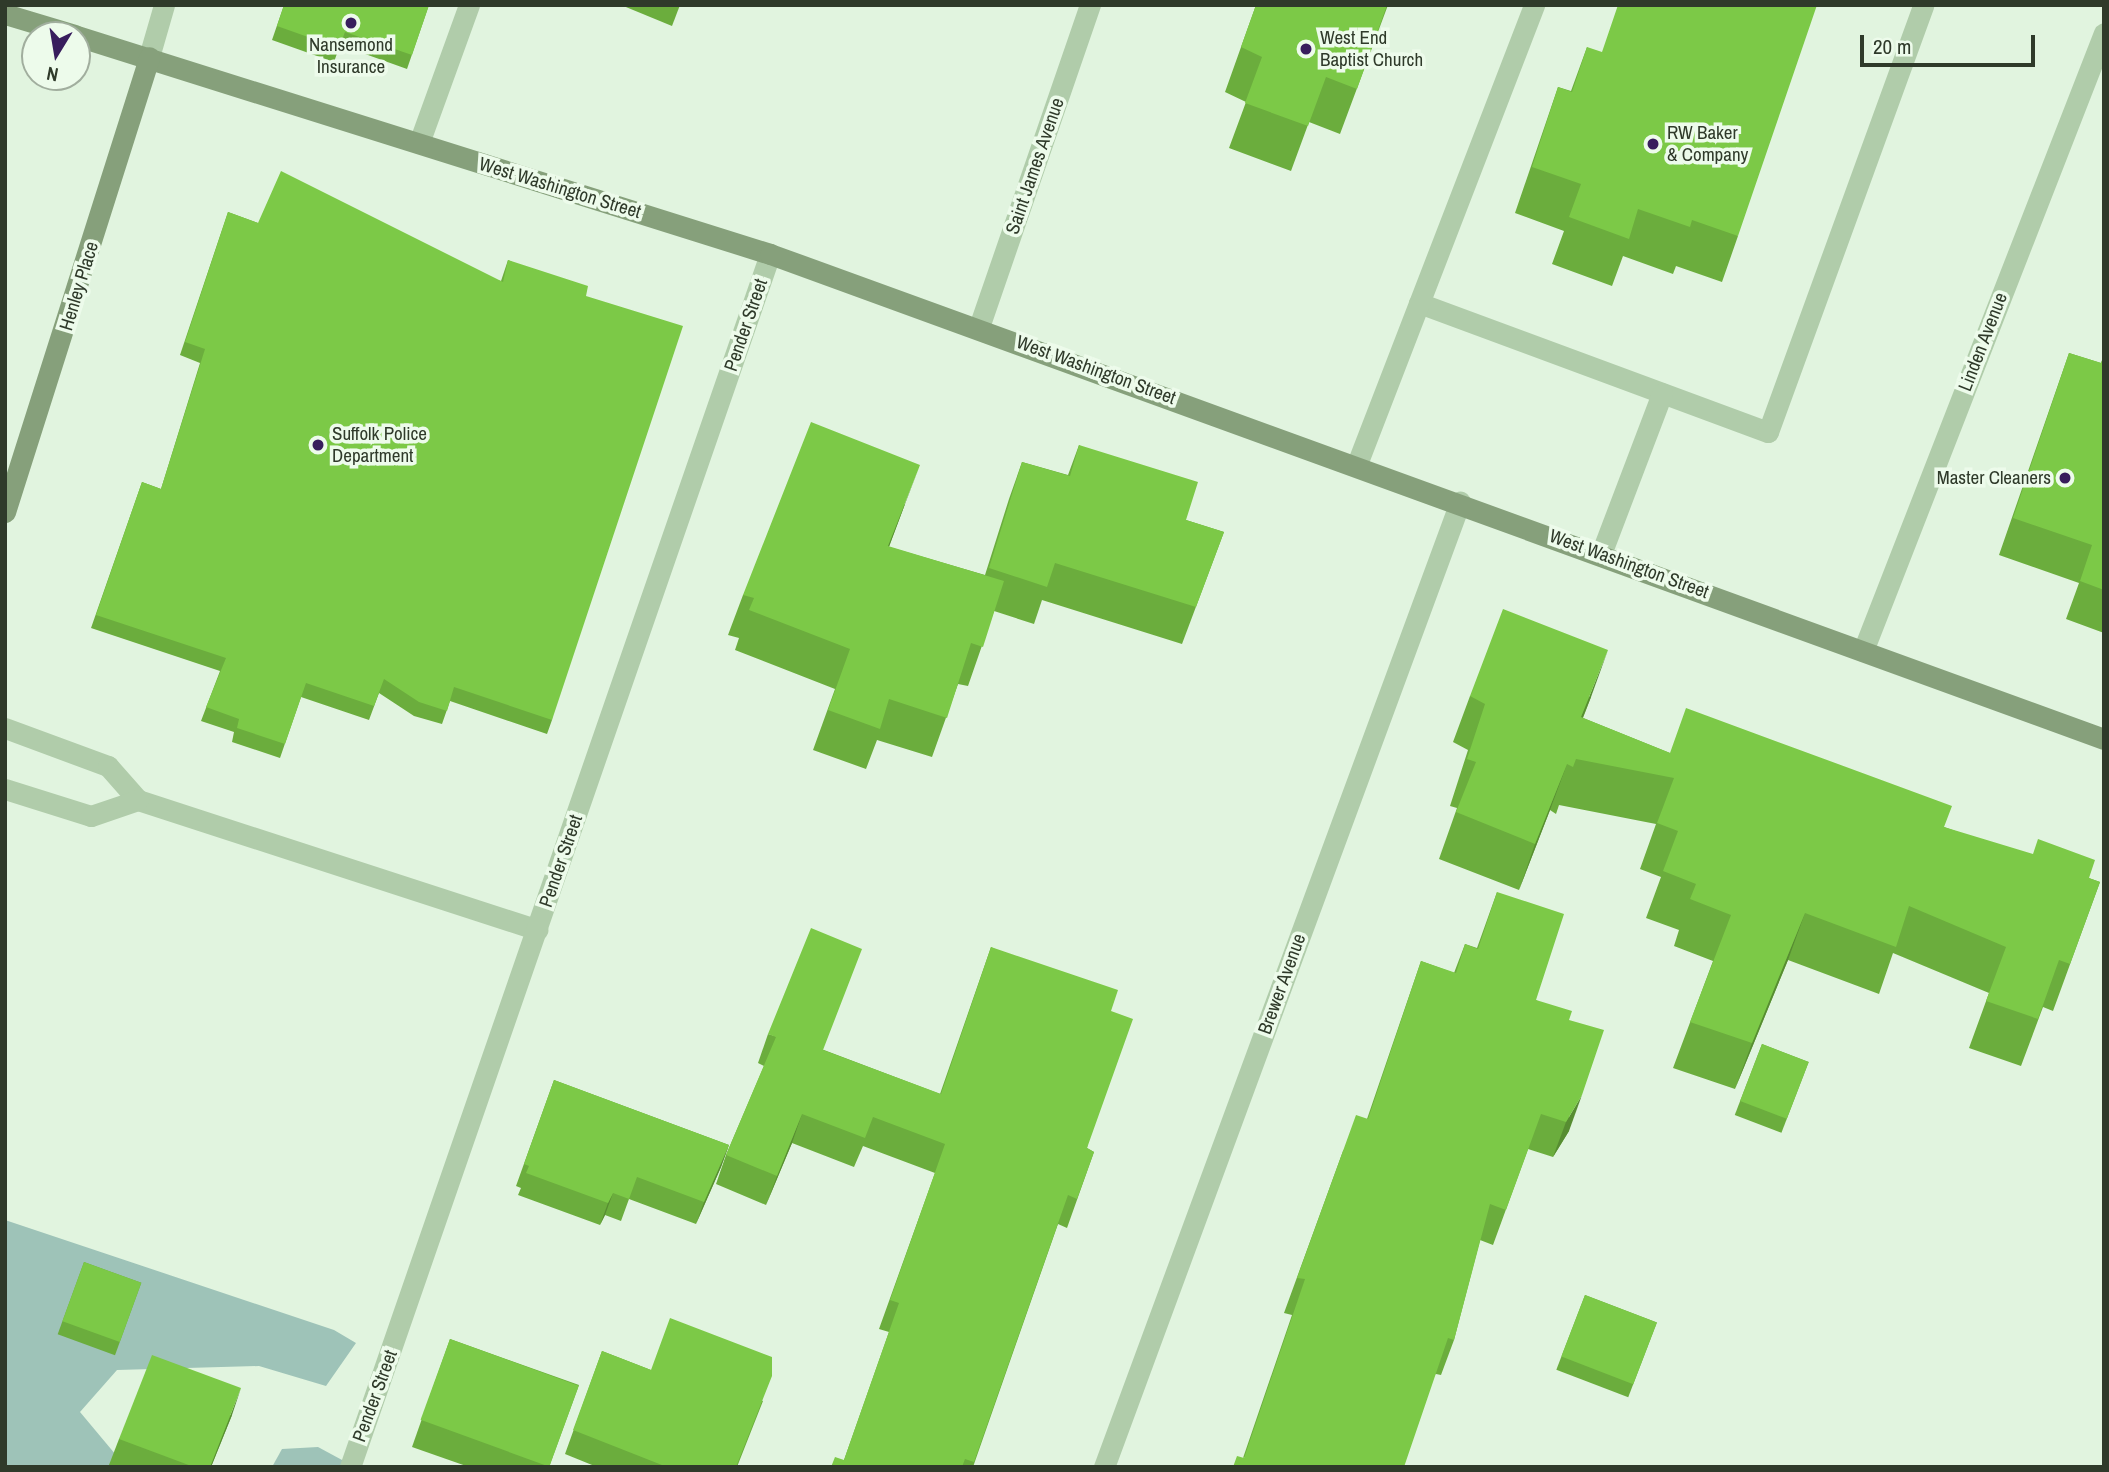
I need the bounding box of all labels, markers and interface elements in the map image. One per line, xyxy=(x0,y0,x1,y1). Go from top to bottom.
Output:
marker: Nansemond Insurance xyxy=(343,15,359,31)
north arrow xyxy=(21,21,91,91)
scale bar xyxy=(1864,21,2039,65)
place label: West End Baptist Church xyxy=(1320,27,1423,71)
text: 20 m xyxy=(1873,32,1911,61)
place label: Nansemond Insurance xyxy=(309,34,393,78)
marker: West End Baptist Church xyxy=(1298,41,1314,57)
text: N xyxy=(44,61,60,88)
street label: Saint James Avenue xyxy=(1001,94,1069,238)
place label: RW Baker & Company xyxy=(1667,122,1748,166)
marker: RW Baker & Company xyxy=(1645,136,1661,152)
street label: West Washington Street xyxy=(476,153,644,223)
street label: Henley Place xyxy=(55,239,103,333)
street label: Pender Street xyxy=(720,276,772,374)
street label: Linden Avenue xyxy=(1954,289,2012,395)
street label: West Washington Street xyxy=(1013,331,1179,409)
place label: Suffolk Police Department xyxy=(332,423,427,467)
marker: Suffolk Police Department xyxy=(310,437,326,453)
place label: Master Cleaners xyxy=(1937,467,2051,489)
marker: Master Cleaners xyxy=(2057,470,2073,486)
street label: West Washington Street xyxy=(1546,525,1712,603)
street label: Pender Street xyxy=(535,812,587,910)
street label: Brewer Avenue xyxy=(1253,930,1311,1038)
street label: Pender Street xyxy=(348,1347,402,1445)

